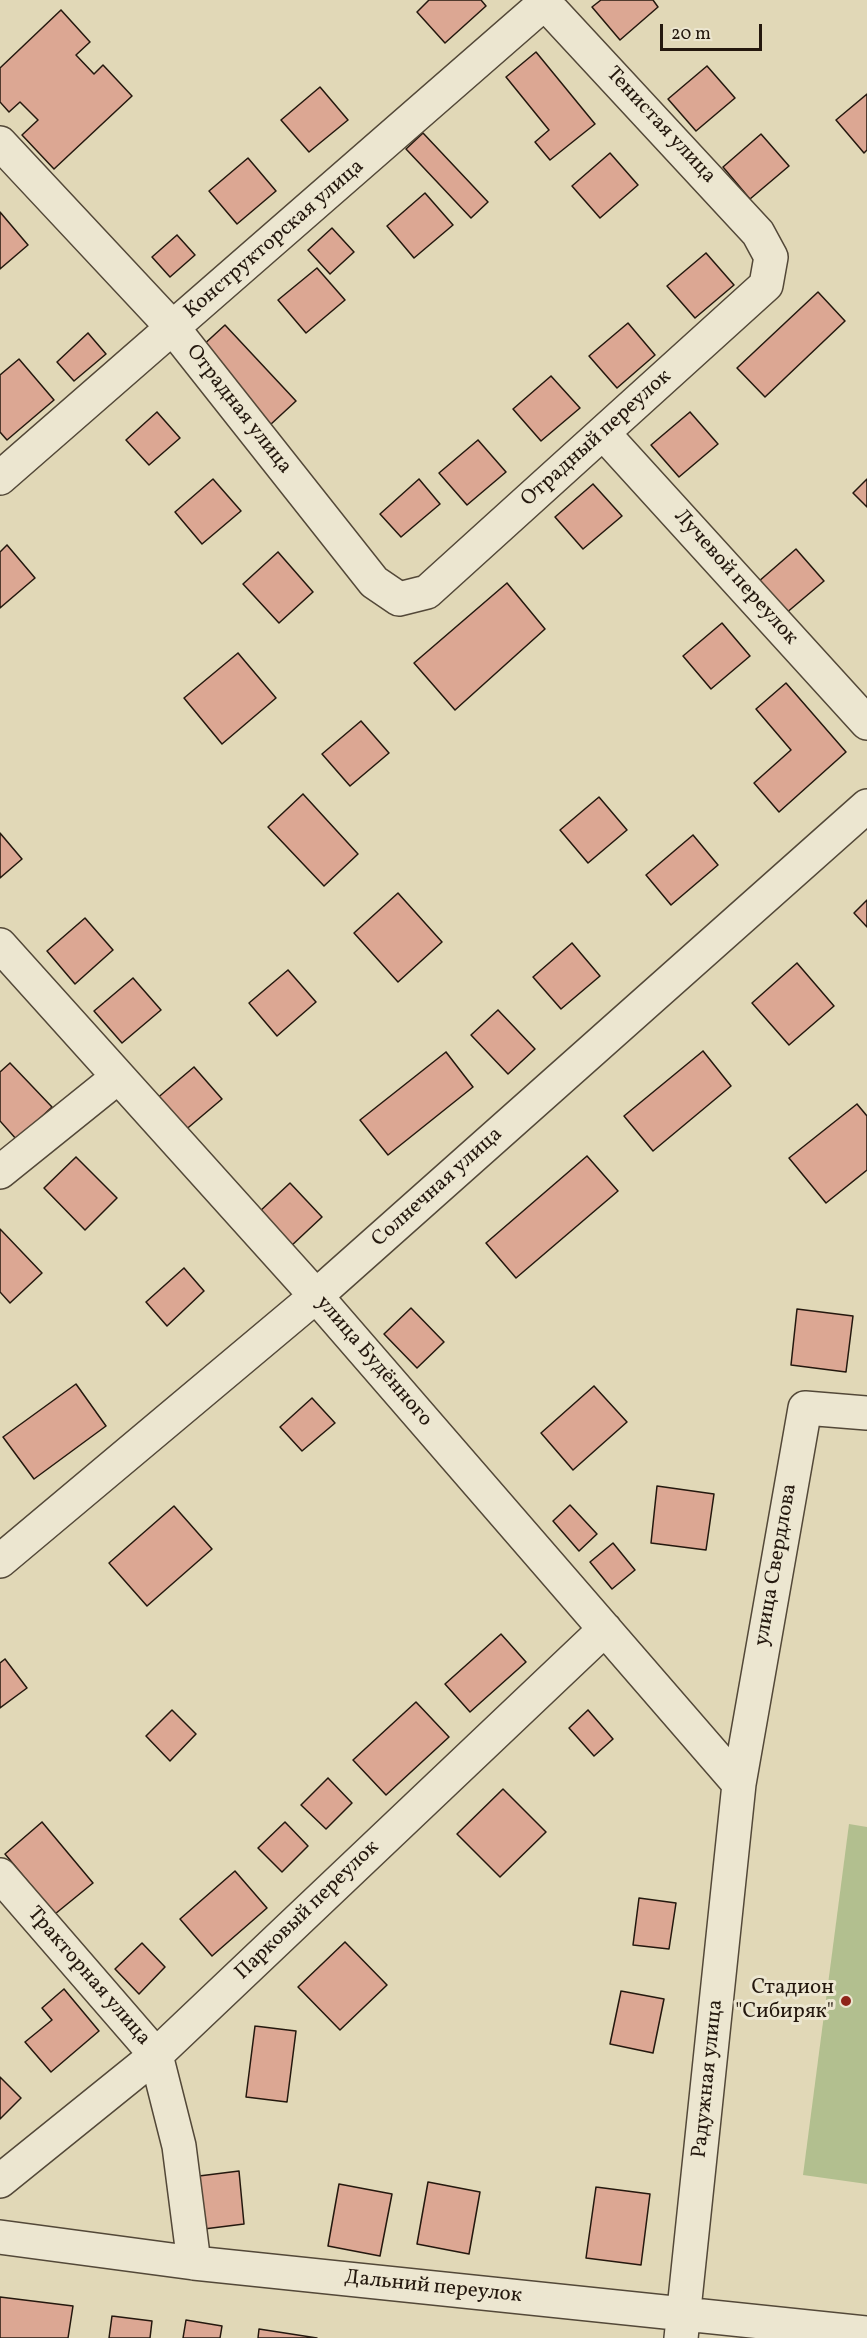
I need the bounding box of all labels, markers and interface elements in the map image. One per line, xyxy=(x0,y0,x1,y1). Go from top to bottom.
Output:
scale bar xyxy=(663,12,765,50)
text: 20 m xyxy=(671,22,711,47)
street label: Тенистая улица xyxy=(599,62,721,190)
street label: Конструкторская улица xyxy=(180,155,370,325)
street label: Отрадная улица xyxy=(180,340,296,480)
street label: Отрадный переулок xyxy=(517,365,677,513)
street label: Лучевой переулок xyxy=(668,505,802,651)
street label: Солнечная улица xyxy=(367,1123,509,1253)
street label: улица Будённого xyxy=(309,1291,437,1433)
street label: улица Свердлова xyxy=(750,1482,804,1648)
street label: Парковый переулок xyxy=(231,1836,385,1986)
street label: Тракторная улица xyxy=(21,1902,155,2052)
place label: Стадион "Сибиряк" xyxy=(735,1976,834,2026)
marker: Стадион "Сибиряк" xyxy=(839,1994,853,2008)
street label: Радужная улица xyxy=(688,1998,730,2160)
street label: Дальний переулок xyxy=(343,2266,523,2310)

